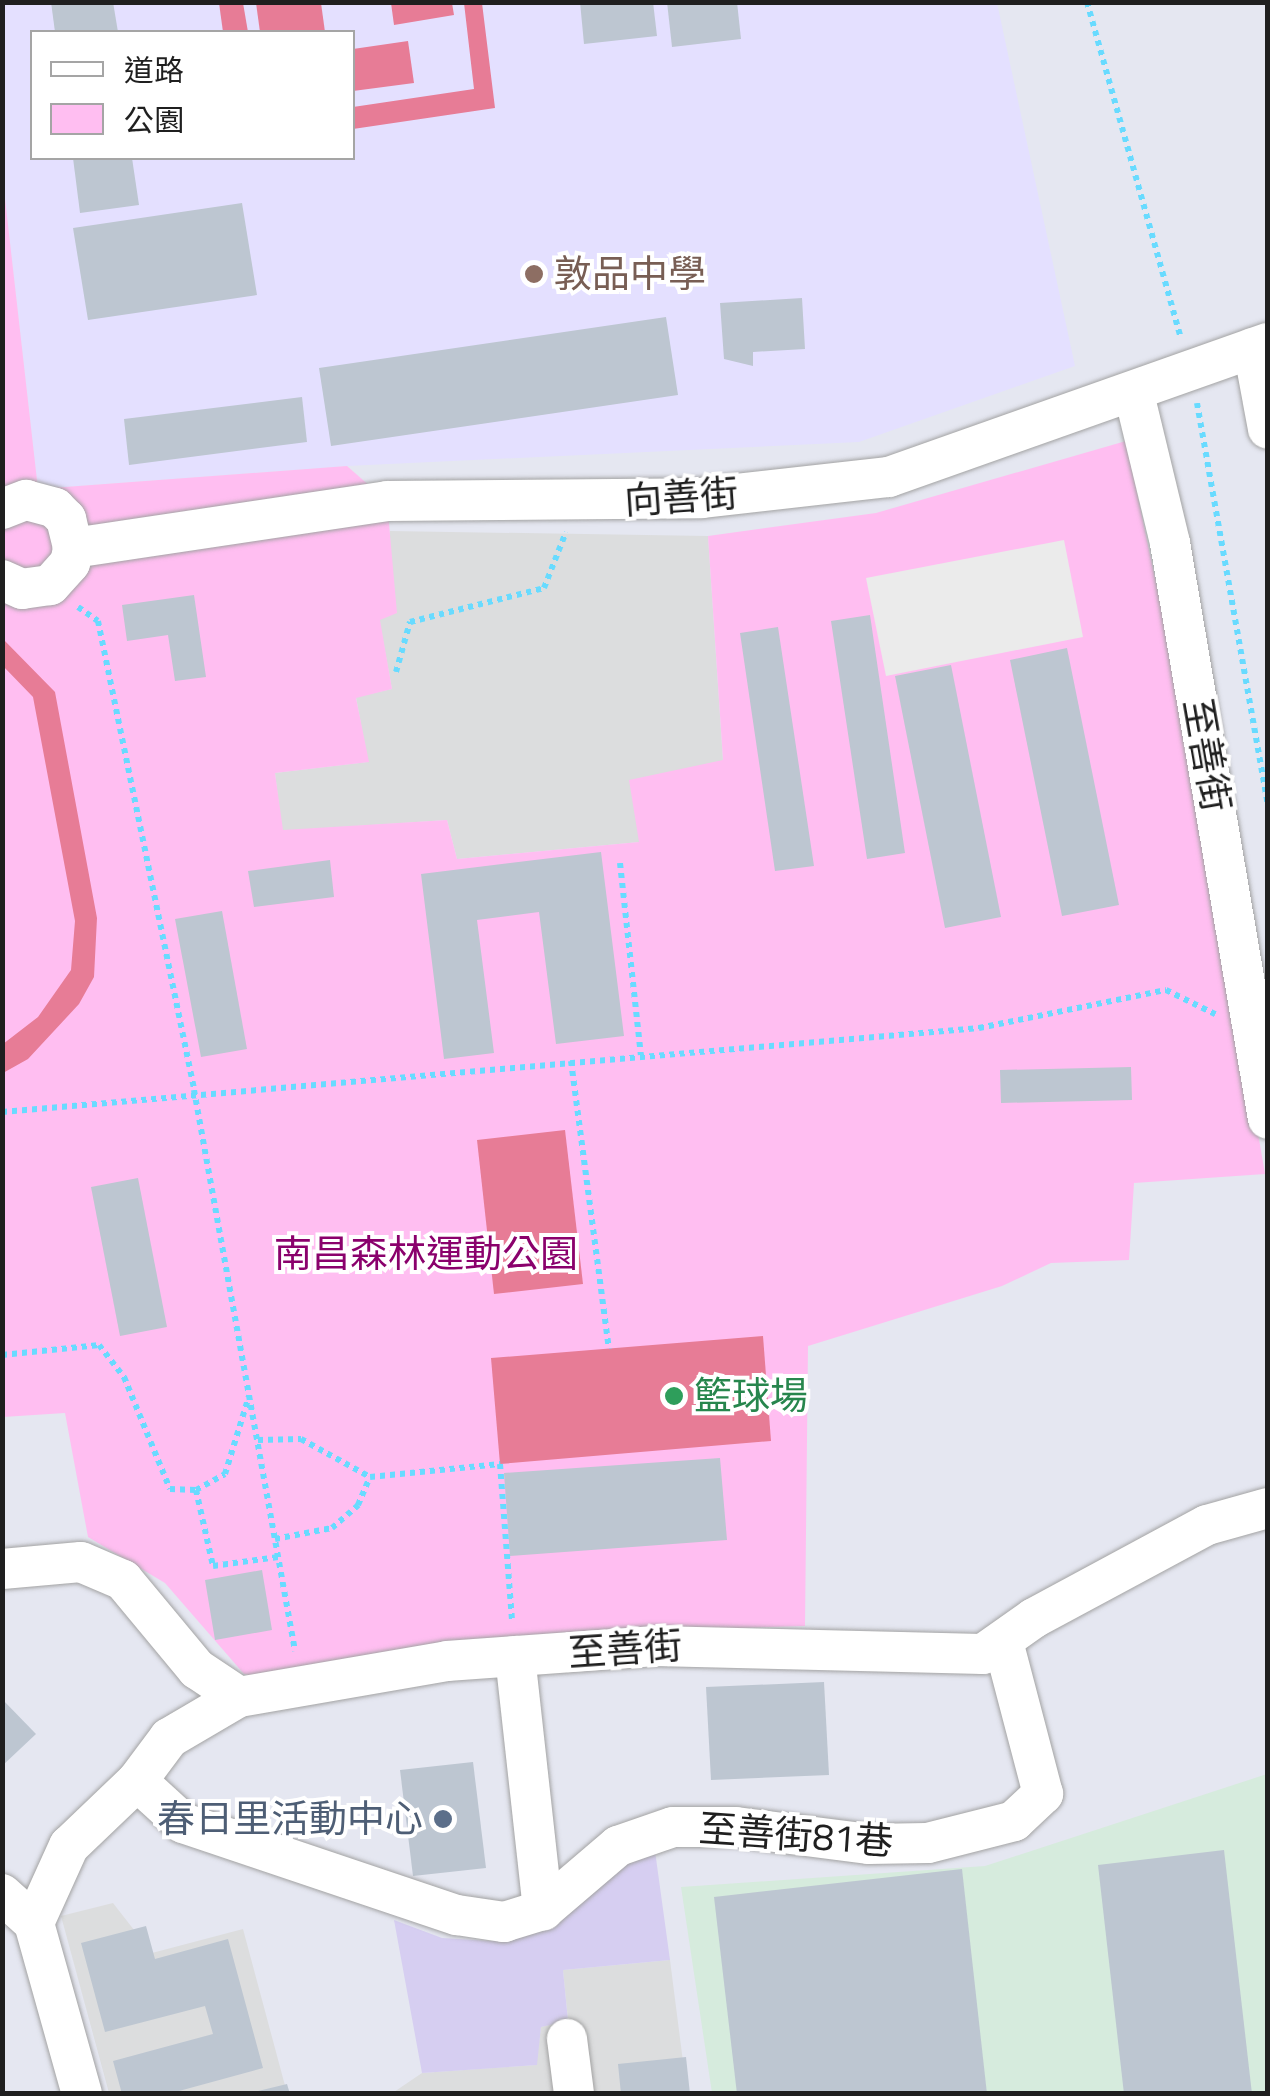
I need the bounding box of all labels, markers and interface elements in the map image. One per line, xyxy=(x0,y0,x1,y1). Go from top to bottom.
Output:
legend xyxy=(30,30,355,160)
text: 道路 xyxy=(124,47,184,93)
text: 公園 xyxy=(124,97,184,143)
place label: 敦品中學 xyxy=(554,251,706,297)
marker: 敦品中學 xyxy=(523,263,545,285)
street label: 向善街 xyxy=(623,470,739,524)
street label: 至善街 xyxy=(1175,695,1239,815)
park label: 南昌森林運動公園 xyxy=(274,1231,578,1277)
place label: 籃球場 xyxy=(694,1373,808,1419)
marker: 籃球場 xyxy=(663,1385,685,1407)
street label: 至善街 xyxy=(567,1622,683,1676)
place label: 春日里活動中心 xyxy=(157,1796,423,1842)
street label: 至善街81巷 xyxy=(697,1805,895,1865)
marker: 春日里活動中心 xyxy=(432,1808,454,1830)

